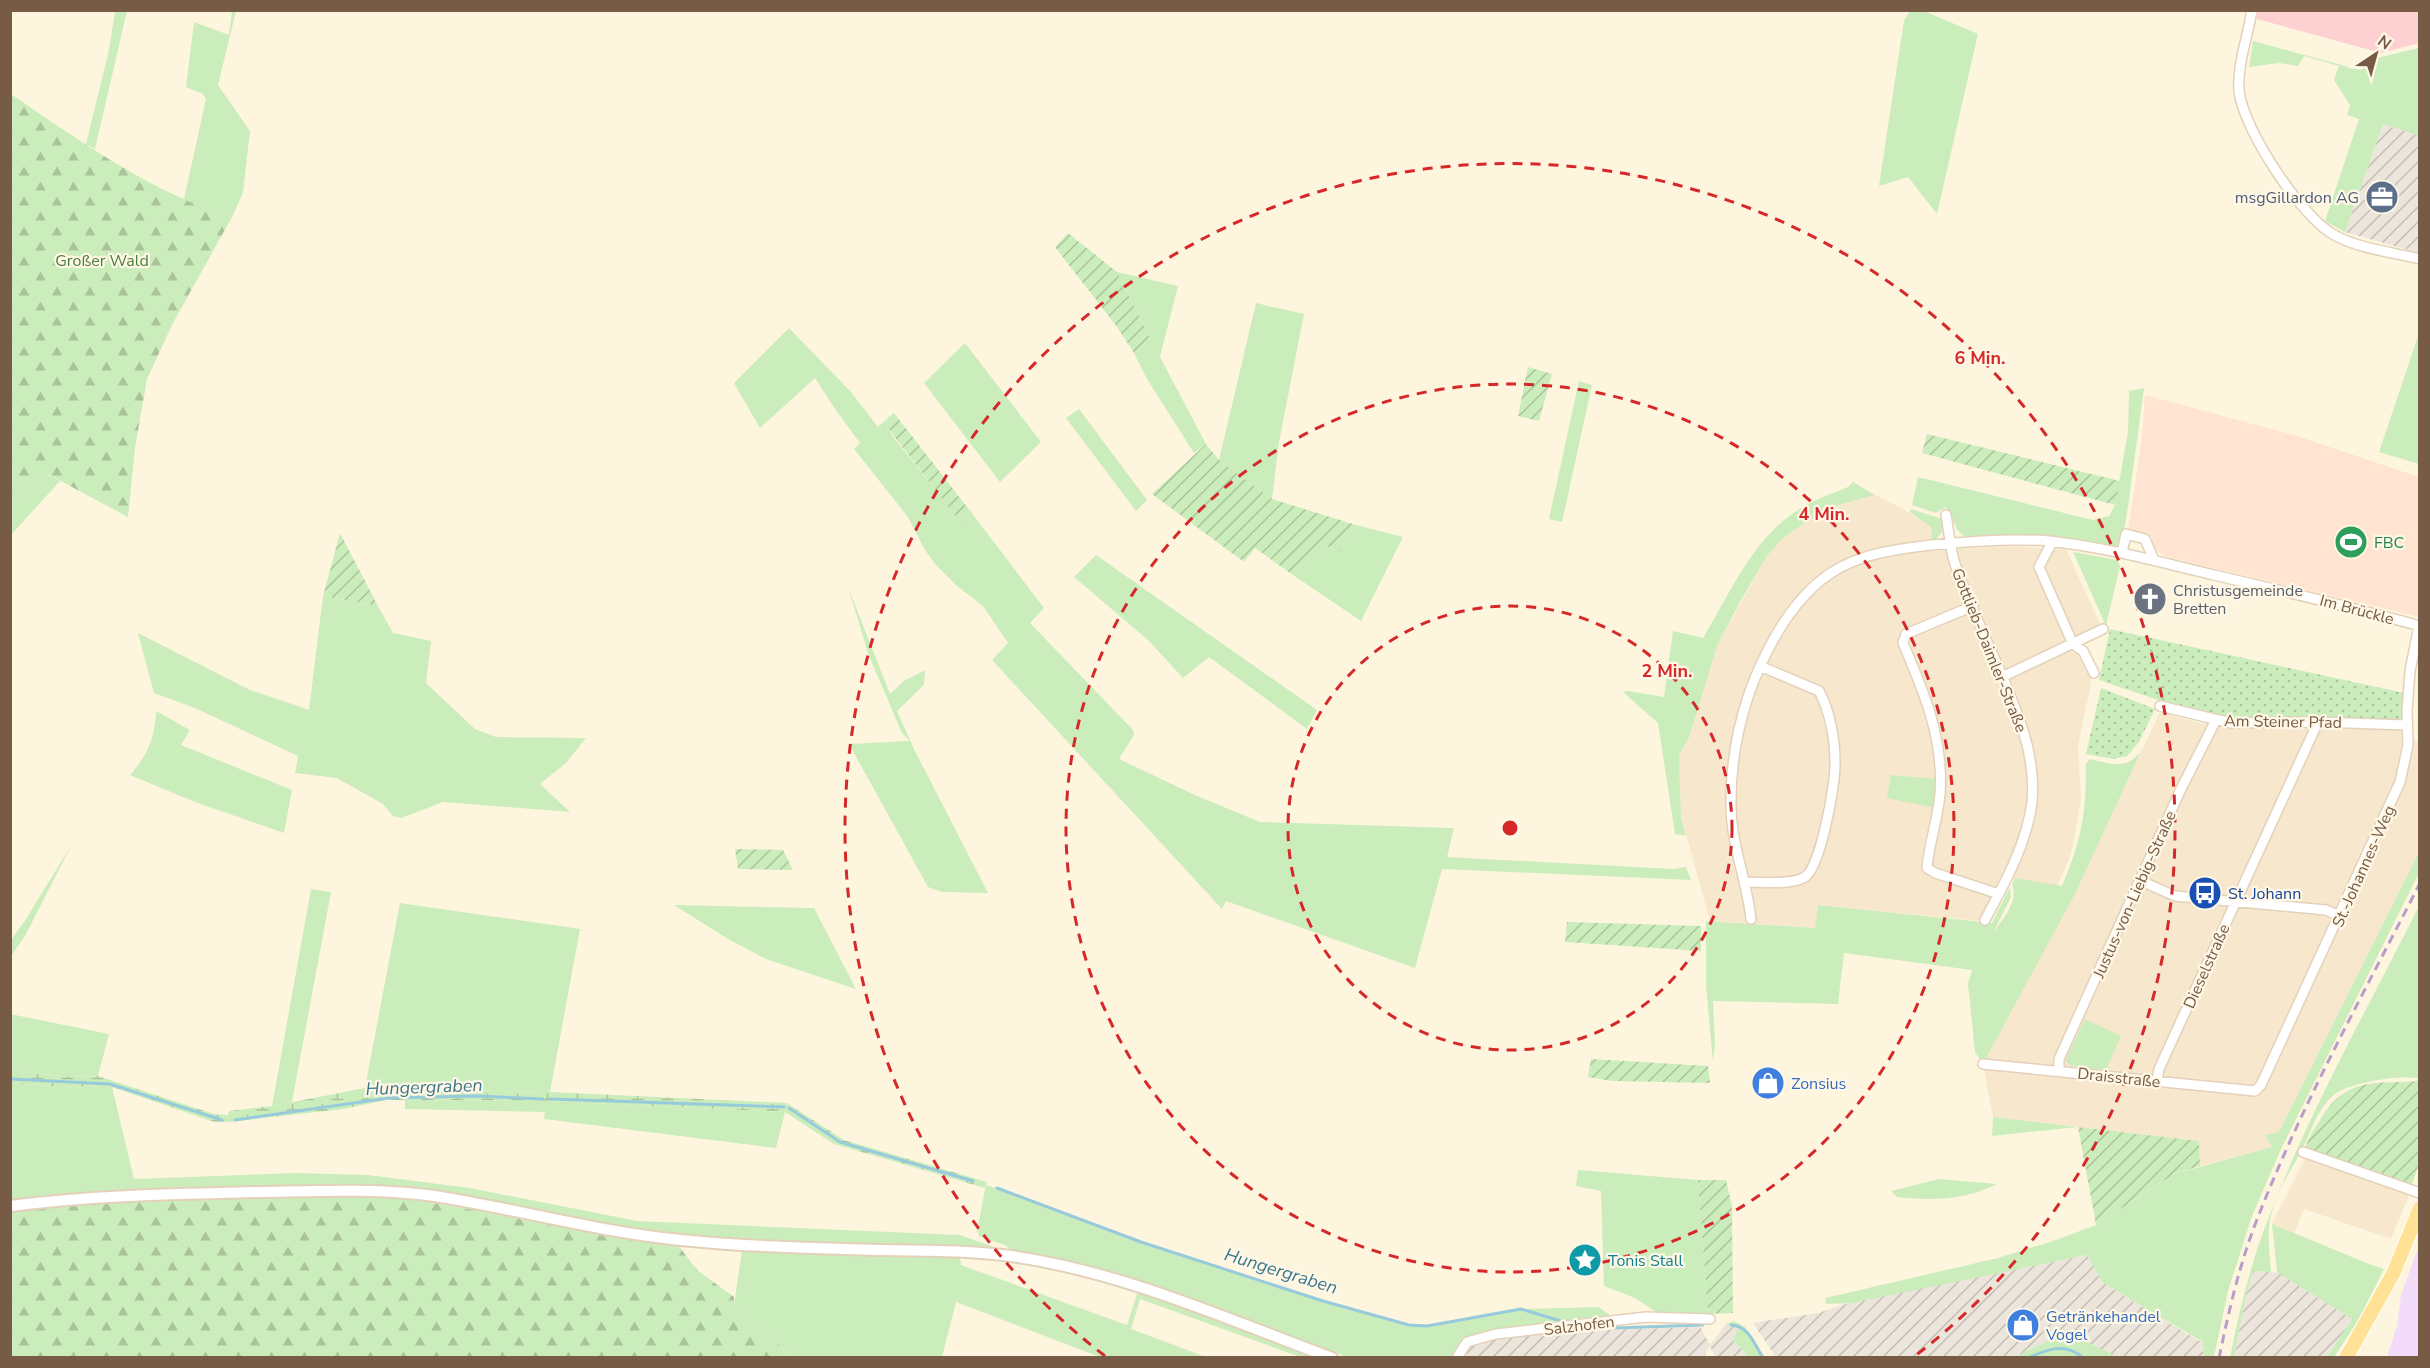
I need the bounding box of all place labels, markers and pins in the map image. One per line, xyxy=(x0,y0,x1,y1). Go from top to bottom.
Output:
office icon: msgGillardon AG xyxy=(2364,179,2400,215)
place label: msgGillardon AG xyxy=(2235,187,2359,209)
sports icon: FBC xyxy=(2333,524,2369,560)
place label: FBC xyxy=(2374,532,2405,554)
place label: Christusgemeinde Bretten xyxy=(2173,580,2303,620)
church icon: Christusgemeinde Bretten xyxy=(2132,581,2168,617)
centre of rings xyxy=(1500,818,1520,838)
bus stop icon: St. Johann xyxy=(2187,875,2223,911)
place label: St. Johann xyxy=(2228,883,2301,905)
shop icon: Zonsius xyxy=(1750,1065,1786,1101)
place label: Zonsius xyxy=(1791,1073,1846,1095)
place icon: Tonis Stall xyxy=(1567,1242,1603,1278)
place label: Tonis Stall xyxy=(1608,1250,1684,1272)
place label: Getränkehandel Vogel xyxy=(2045,1306,2161,1346)
shop icon: Getränkehandel Vogel xyxy=(2005,1307,2041,1343)

